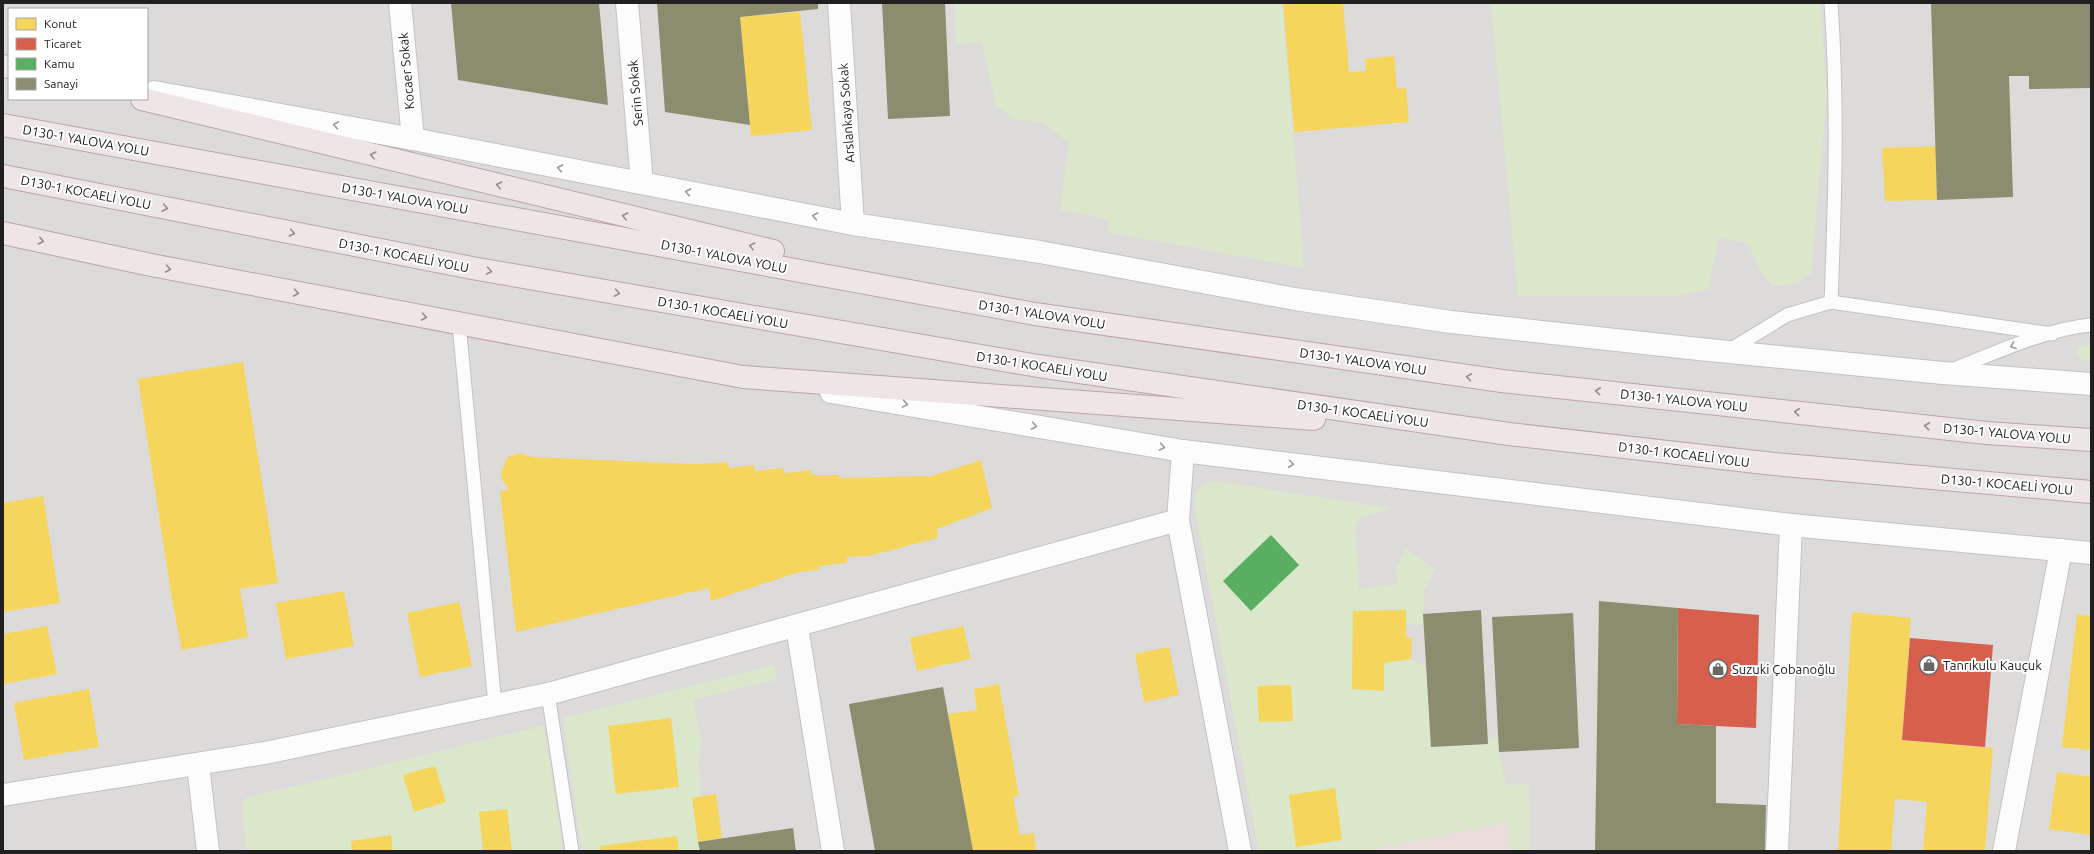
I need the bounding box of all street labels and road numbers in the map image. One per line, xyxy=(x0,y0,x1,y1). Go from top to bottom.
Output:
street label: Kocaer Sokak xyxy=(396,31,416,110)
street label: Serin Sokak xyxy=(625,59,645,127)
street label: Arslankaya Sokak xyxy=(836,62,856,163)
street label: D130-1 YALOVA YOLU xyxy=(22,122,150,158)
street label: D130-1 KOCAELİ YOLU xyxy=(20,172,153,212)
street label: D130-1 YALOVA YOLU xyxy=(341,180,469,216)
street label: D130-1 KOCAELİ YOLU xyxy=(338,235,471,275)
street label: D130-1 YALOVA YOLU xyxy=(660,237,788,275)
street label: D130-1 KOCAELİ YOLU xyxy=(657,293,790,330)
street label: D130-1 YALOVA YOLU xyxy=(978,297,1106,331)
street label: D130-1 YALOVA YOLU xyxy=(1299,345,1427,377)
street label: D130-1 KOCAELİ YOLU xyxy=(976,348,1109,383)
street label: D130-1 YALOVA YOLU xyxy=(1620,386,1748,414)
street label: D130-1 KOCAELİ YOLU xyxy=(1296,396,1430,429)
street label: D130-1 YALOVA YOLU xyxy=(1943,420,2071,446)
street label: D130-1 KOCAELİ YOLU xyxy=(1617,438,1751,469)
street label: D130-1 KOCAELİ YOLU xyxy=(1940,470,2074,497)

